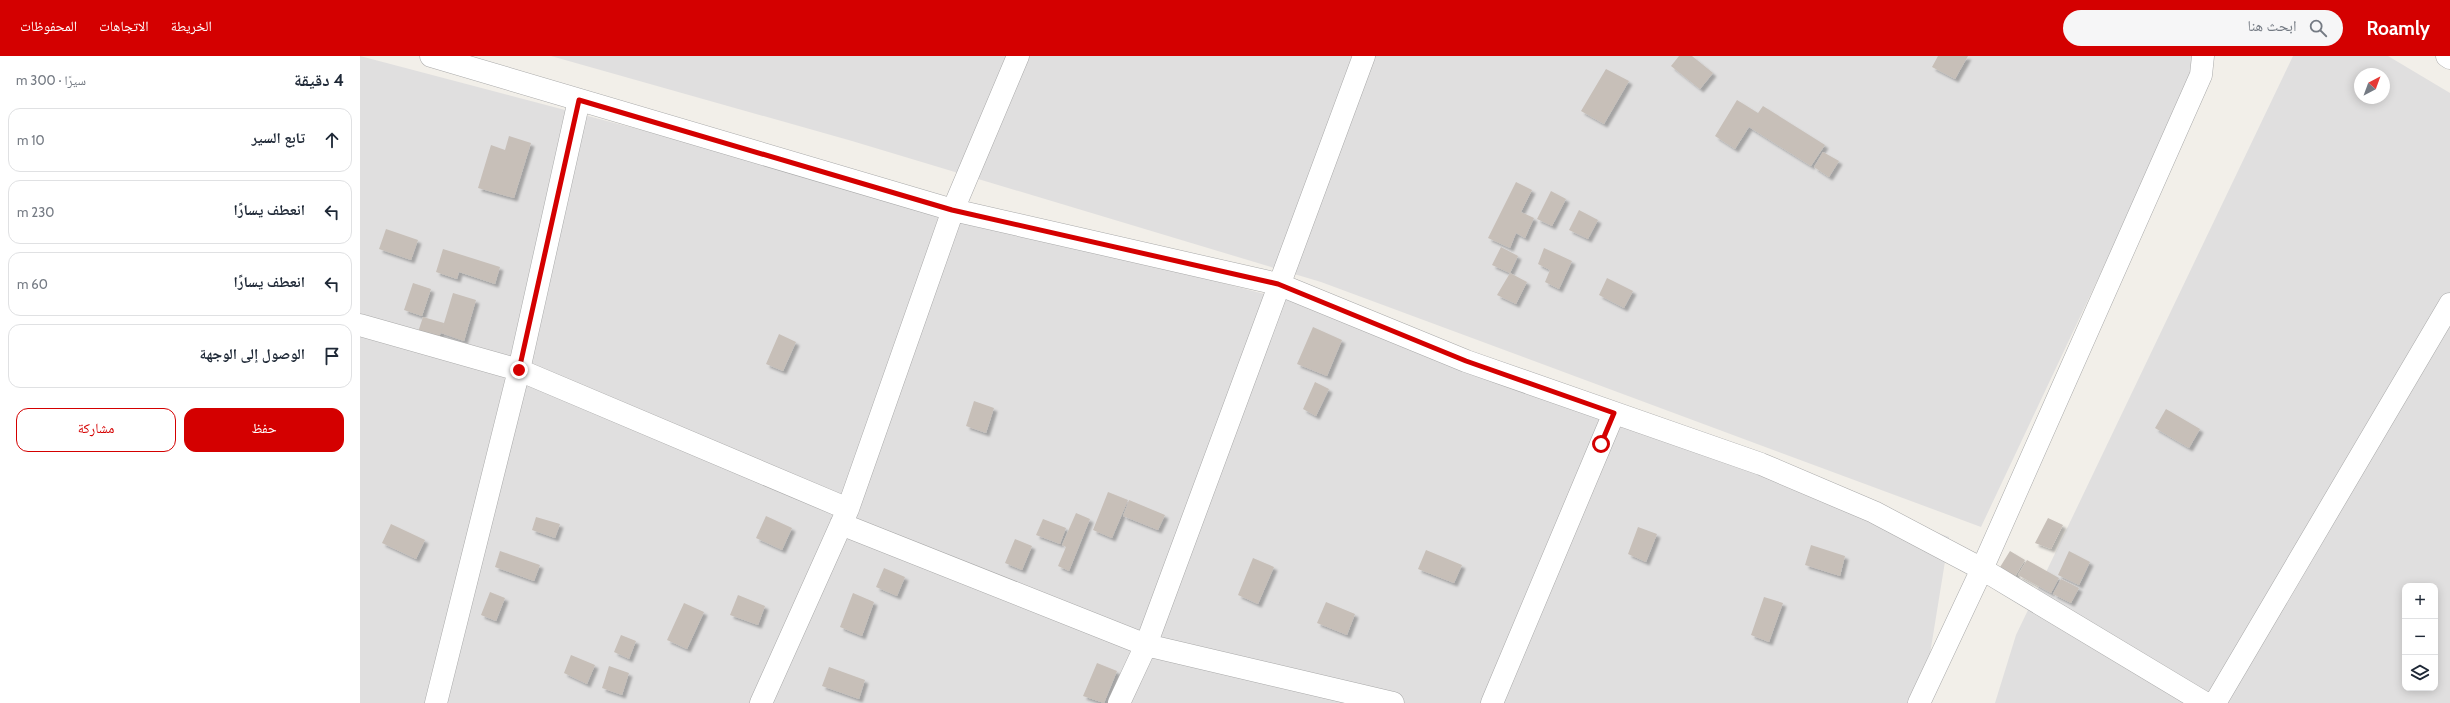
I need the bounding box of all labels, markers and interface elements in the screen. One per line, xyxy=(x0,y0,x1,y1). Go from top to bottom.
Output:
search box xyxy=(2063,10,2343,46)
text: المحفوظات xyxy=(20,17,77,35)
text: الاتجاهات xyxy=(99,17,149,35)
text: الخريطة xyxy=(171,17,212,35)
text: ابحث هنا xyxy=(2247,17,2297,35)
icon: search xyxy=(2307,17,2329,39)
text: Roamly xyxy=(2367,17,2430,40)
north arrow xyxy=(2354,68,2390,104)
text: 4 دقيقة xyxy=(294,70,344,90)
text: سيرًا · 300 m xyxy=(16,72,86,88)
text: تابع السير xyxy=(252,129,305,147)
icon: ahead xyxy=(321,129,343,151)
text: 10 m xyxy=(17,132,45,148)
text: انعطف يسارًا xyxy=(234,201,305,219)
icon: left xyxy=(321,201,343,223)
text: 230 m xyxy=(17,204,54,220)
text: انعطف يسارًا xyxy=(234,273,305,291)
icon: left xyxy=(321,273,343,295)
text: 60 m xyxy=(17,276,48,292)
text: الوصول إلى الوجهة xyxy=(200,345,305,363)
icon: arrive xyxy=(321,345,343,367)
route end xyxy=(510,361,528,379)
button: مشاركة xyxy=(16,408,176,452)
button: حفظ xyxy=(184,408,344,452)
route start xyxy=(1592,435,1610,453)
map controls xyxy=(2402,583,2438,691)
button: + xyxy=(2402,583,2438,619)
button: − xyxy=(2402,619,2438,655)
button: layers xyxy=(2402,655,2438,691)

